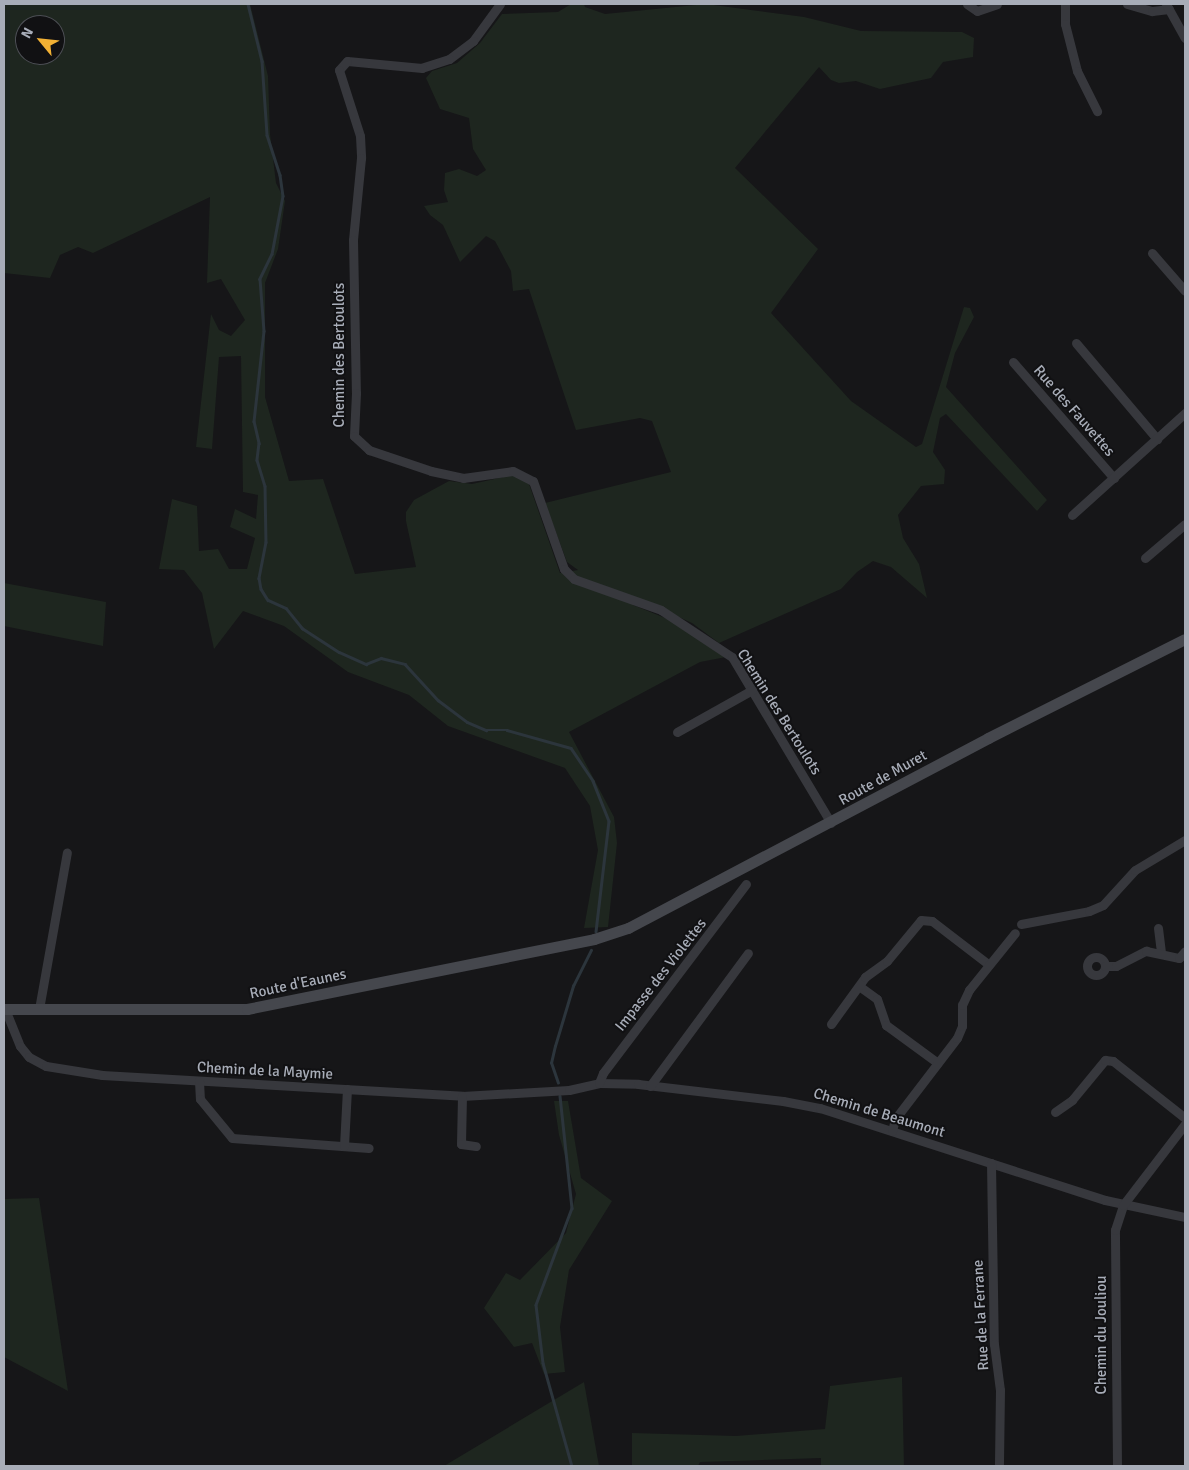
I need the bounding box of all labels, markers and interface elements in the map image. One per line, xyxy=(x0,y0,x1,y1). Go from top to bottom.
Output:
north arrow xyxy=(15,15,65,65)
text: N xyxy=(17,25,37,41)
street label: Chemin des Bertoulots xyxy=(331,283,349,427)
street label: Rue des Fauvettes xyxy=(1030,362,1118,460)
street label: Chemin des Bertoulots xyxy=(733,646,825,778)
street label: Route de Muret xyxy=(836,746,930,810)
street label: Impasse des Violettes xyxy=(611,915,711,1035)
street label: Route d'Eaunes xyxy=(248,965,348,1003)
street label: Chemin de la Maymie xyxy=(196,1058,334,1084)
street label: Chemin de Beaumont xyxy=(811,1084,947,1142)
street label: Rue de la Ferrane xyxy=(969,1259,993,1371)
street label: Chemin du Jouliou xyxy=(1093,1276,1111,1394)

